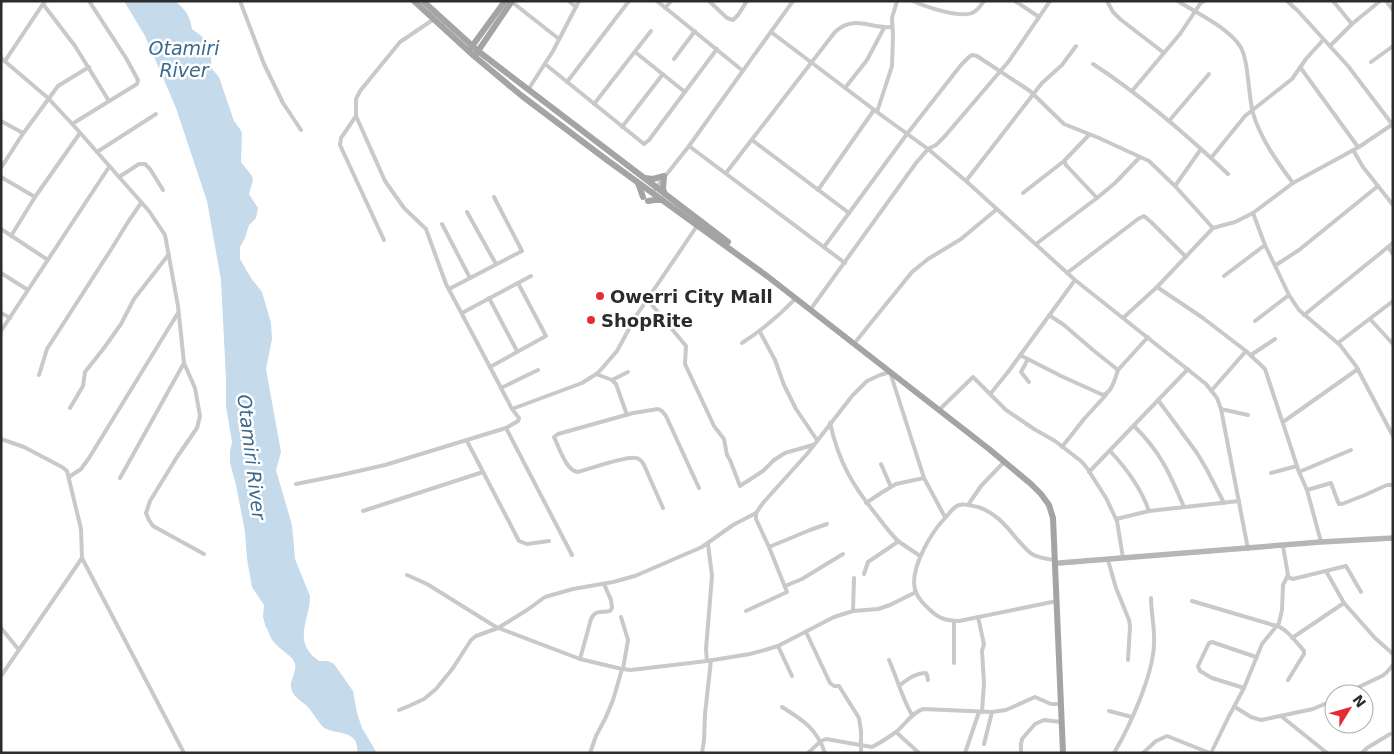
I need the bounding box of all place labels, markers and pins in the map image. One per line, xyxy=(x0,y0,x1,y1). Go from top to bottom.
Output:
place label: Owerri City Mall xyxy=(610,286,773,307)
marker: Owerri City Mall xyxy=(594,290,606,302)
place label: ShopRite xyxy=(601,310,693,331)
marker: ShopRite xyxy=(585,314,597,326)

